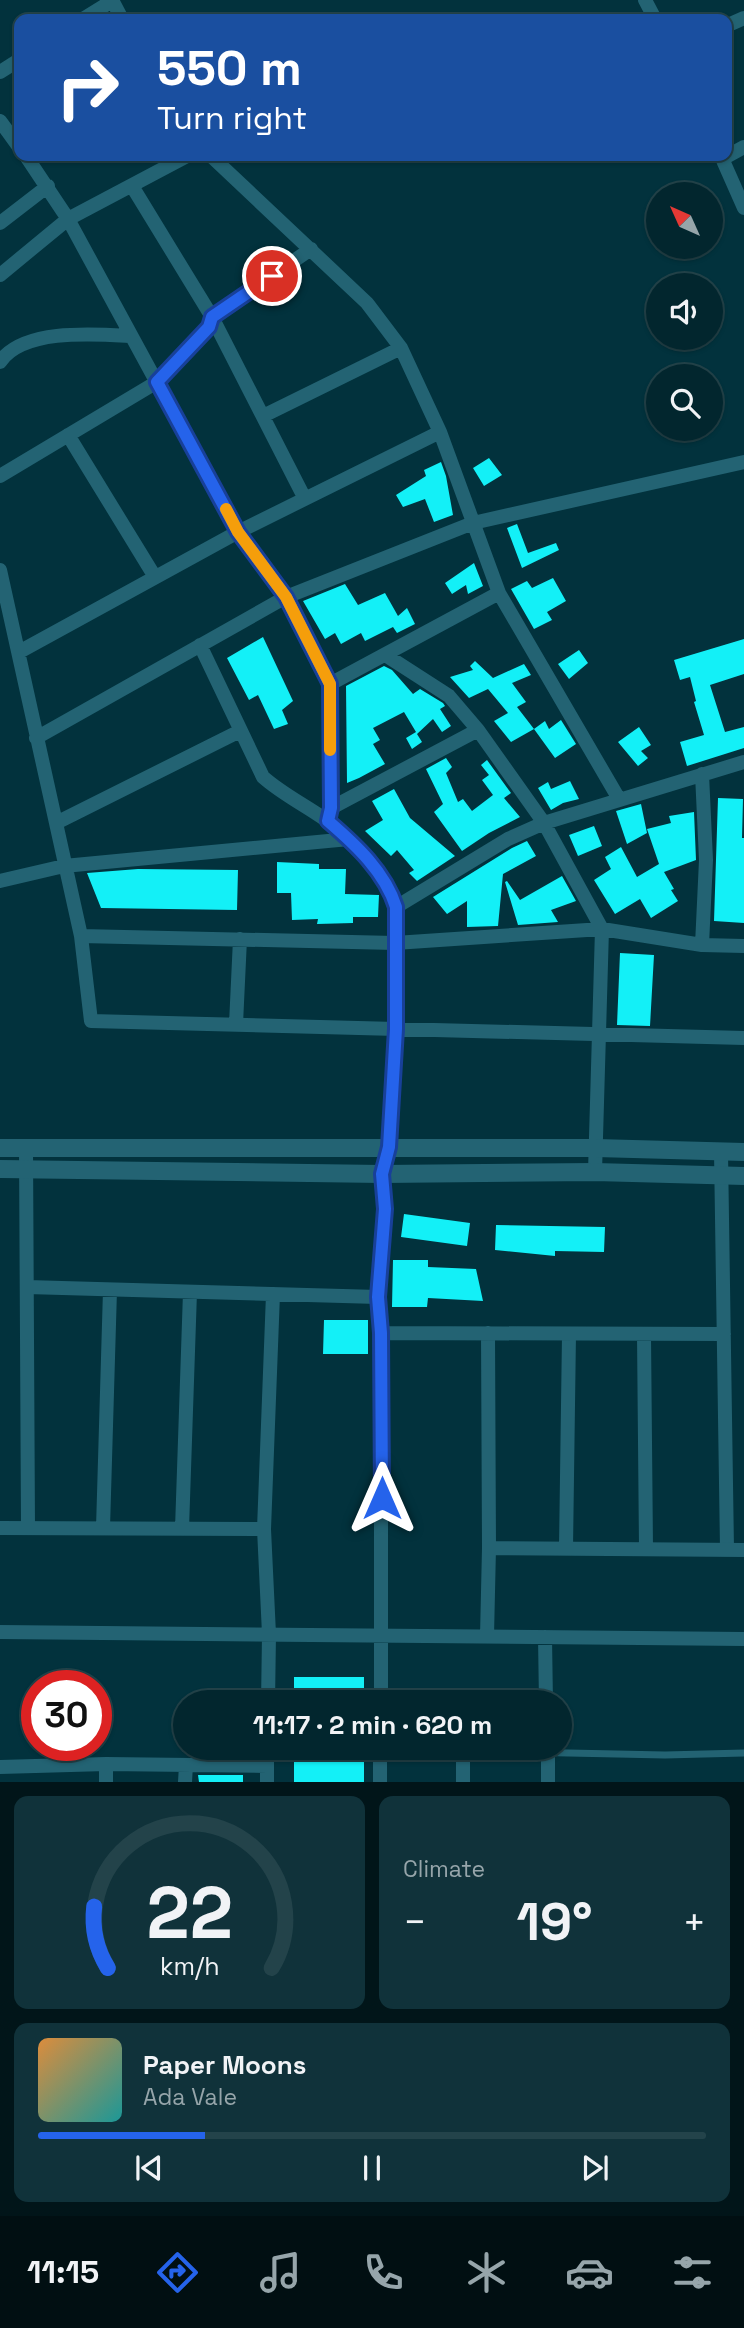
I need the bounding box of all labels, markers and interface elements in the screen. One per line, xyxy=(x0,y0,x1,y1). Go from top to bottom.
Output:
text: 550 m xyxy=(157,37,302,99)
icon: right xyxy=(42,42,133,133)
text: Turn right xyxy=(157,98,307,138)
north arrow xyxy=(646,182,723,259)
map controls xyxy=(646,182,723,441)
pin xyxy=(242,246,302,306)
icon: arrive xyxy=(253,257,291,295)
button: sound xyxy=(646,273,723,350)
button: search xyxy=(646,364,723,441)
position arrow xyxy=(345,1461,419,1535)
speed limit sign: 30 xyxy=(21,1670,112,1761)
text: 11:17 · 2 min · 620 m xyxy=(253,1708,492,1742)
text: Climate xyxy=(403,1854,485,1884)
text: 22 xyxy=(146,1867,233,1960)
text: 19° xyxy=(516,1889,593,1955)
text: − xyxy=(403,1898,427,1946)
text: + xyxy=(682,1898,706,1946)
text: km/h xyxy=(160,1950,219,1982)
text: Paper Moons xyxy=(143,2048,306,2082)
text: Ada Vale xyxy=(143,2082,237,2112)
icon: previous xyxy=(130,2149,168,2187)
icon: pause xyxy=(353,2149,391,2187)
icon: next xyxy=(576,2149,614,2187)
icon: directions xyxy=(153,2248,202,2297)
icon: music xyxy=(256,2248,305,2297)
icon: phone xyxy=(359,2248,408,2297)
icon: climate xyxy=(462,2248,511,2297)
icon: car xyxy=(565,2248,614,2297)
icon: filters xyxy=(668,2248,717,2297)
text: 11:15 xyxy=(27,2252,99,2292)

